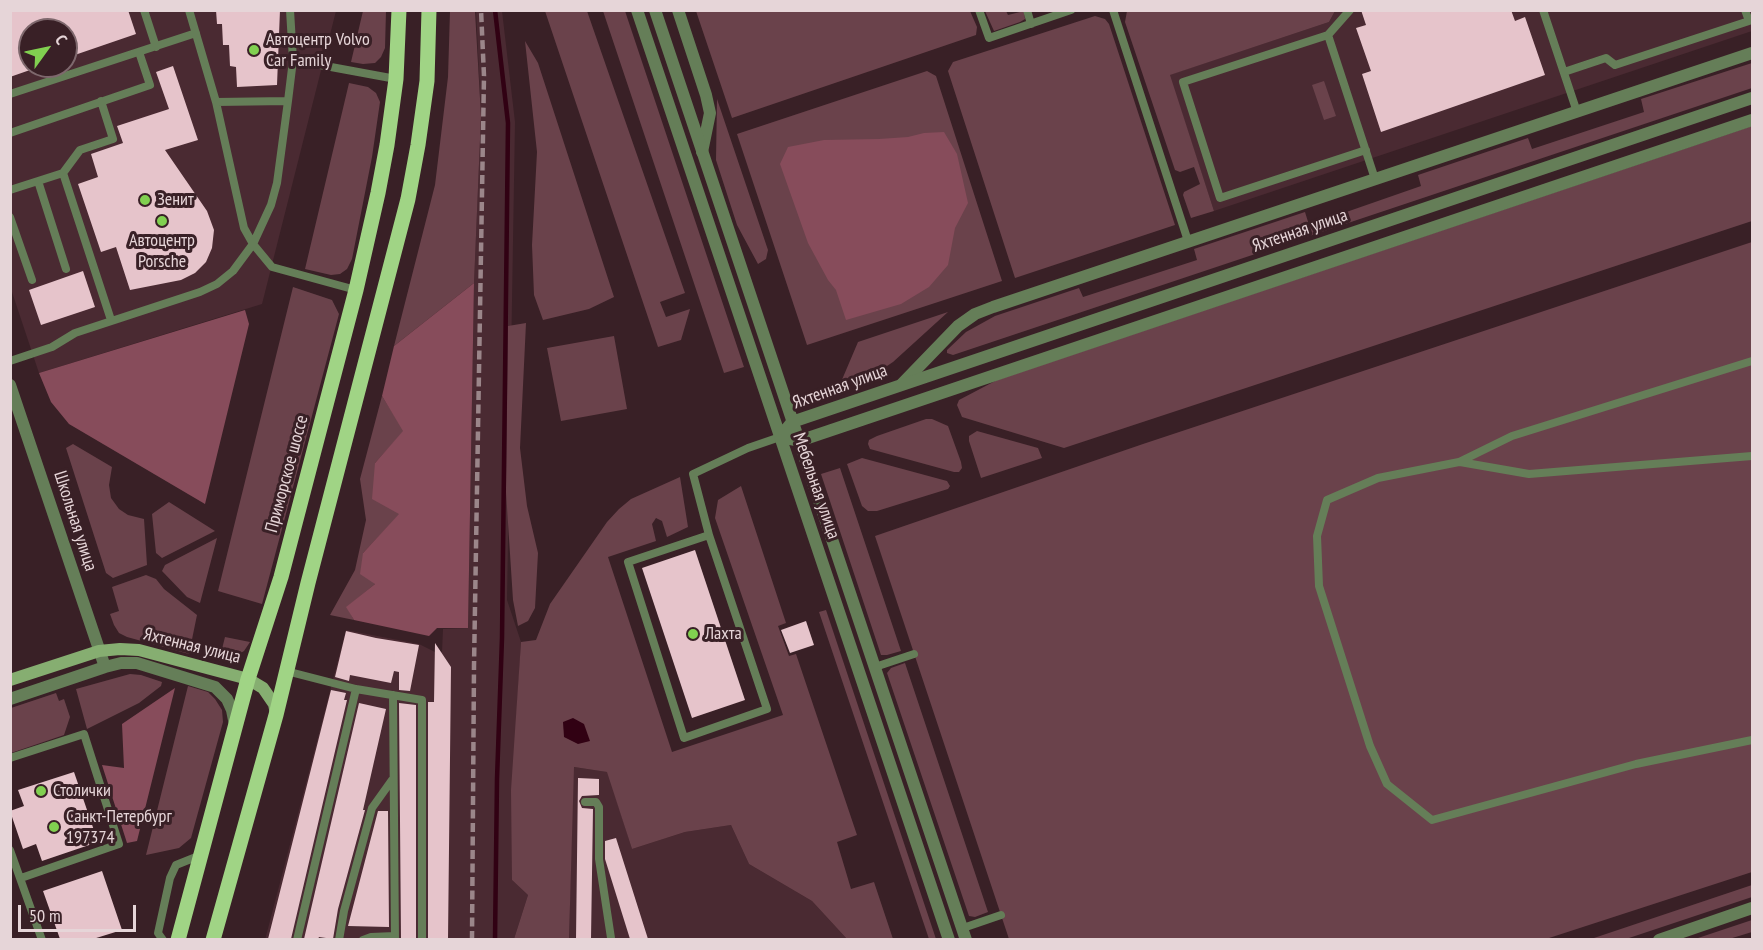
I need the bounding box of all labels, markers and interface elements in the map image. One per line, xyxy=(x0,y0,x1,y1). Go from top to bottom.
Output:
north arrow xyxy=(18,18,78,78)
place label: Автоцентр Volvo Car Family xyxy=(266,29,370,72)
text: С xyxy=(51,31,72,48)
marker: Автоцентр Volvo Car Family xyxy=(247,43,261,57)
place label: Зенит xyxy=(157,189,194,211)
marker: Зенит xyxy=(138,193,152,207)
street label: Яхтенная улица xyxy=(1250,205,1350,257)
marker: Автоцентр Porsche xyxy=(155,214,169,228)
place label: Автоцентр Porsche xyxy=(129,230,195,272)
street label: Яхтенная улица xyxy=(790,360,890,414)
street label: Приморское шоссе xyxy=(261,413,313,535)
street label: Мебельная улица xyxy=(788,430,844,542)
street label: Школьная улица xyxy=(49,468,101,574)
place label: Лахта xyxy=(705,623,742,645)
street label: Яхтенная улица xyxy=(141,624,243,668)
marker: Лахта xyxy=(686,627,700,641)
place label: Столички xyxy=(53,780,111,802)
marker: Столички xyxy=(34,784,48,798)
place label: Санкт-Петербург 197374 xyxy=(66,806,172,848)
marker: Санкт-Петербург 197374 xyxy=(47,820,61,834)
scale bar xyxy=(21,893,140,931)
text: 50 m xyxy=(29,904,61,927)

